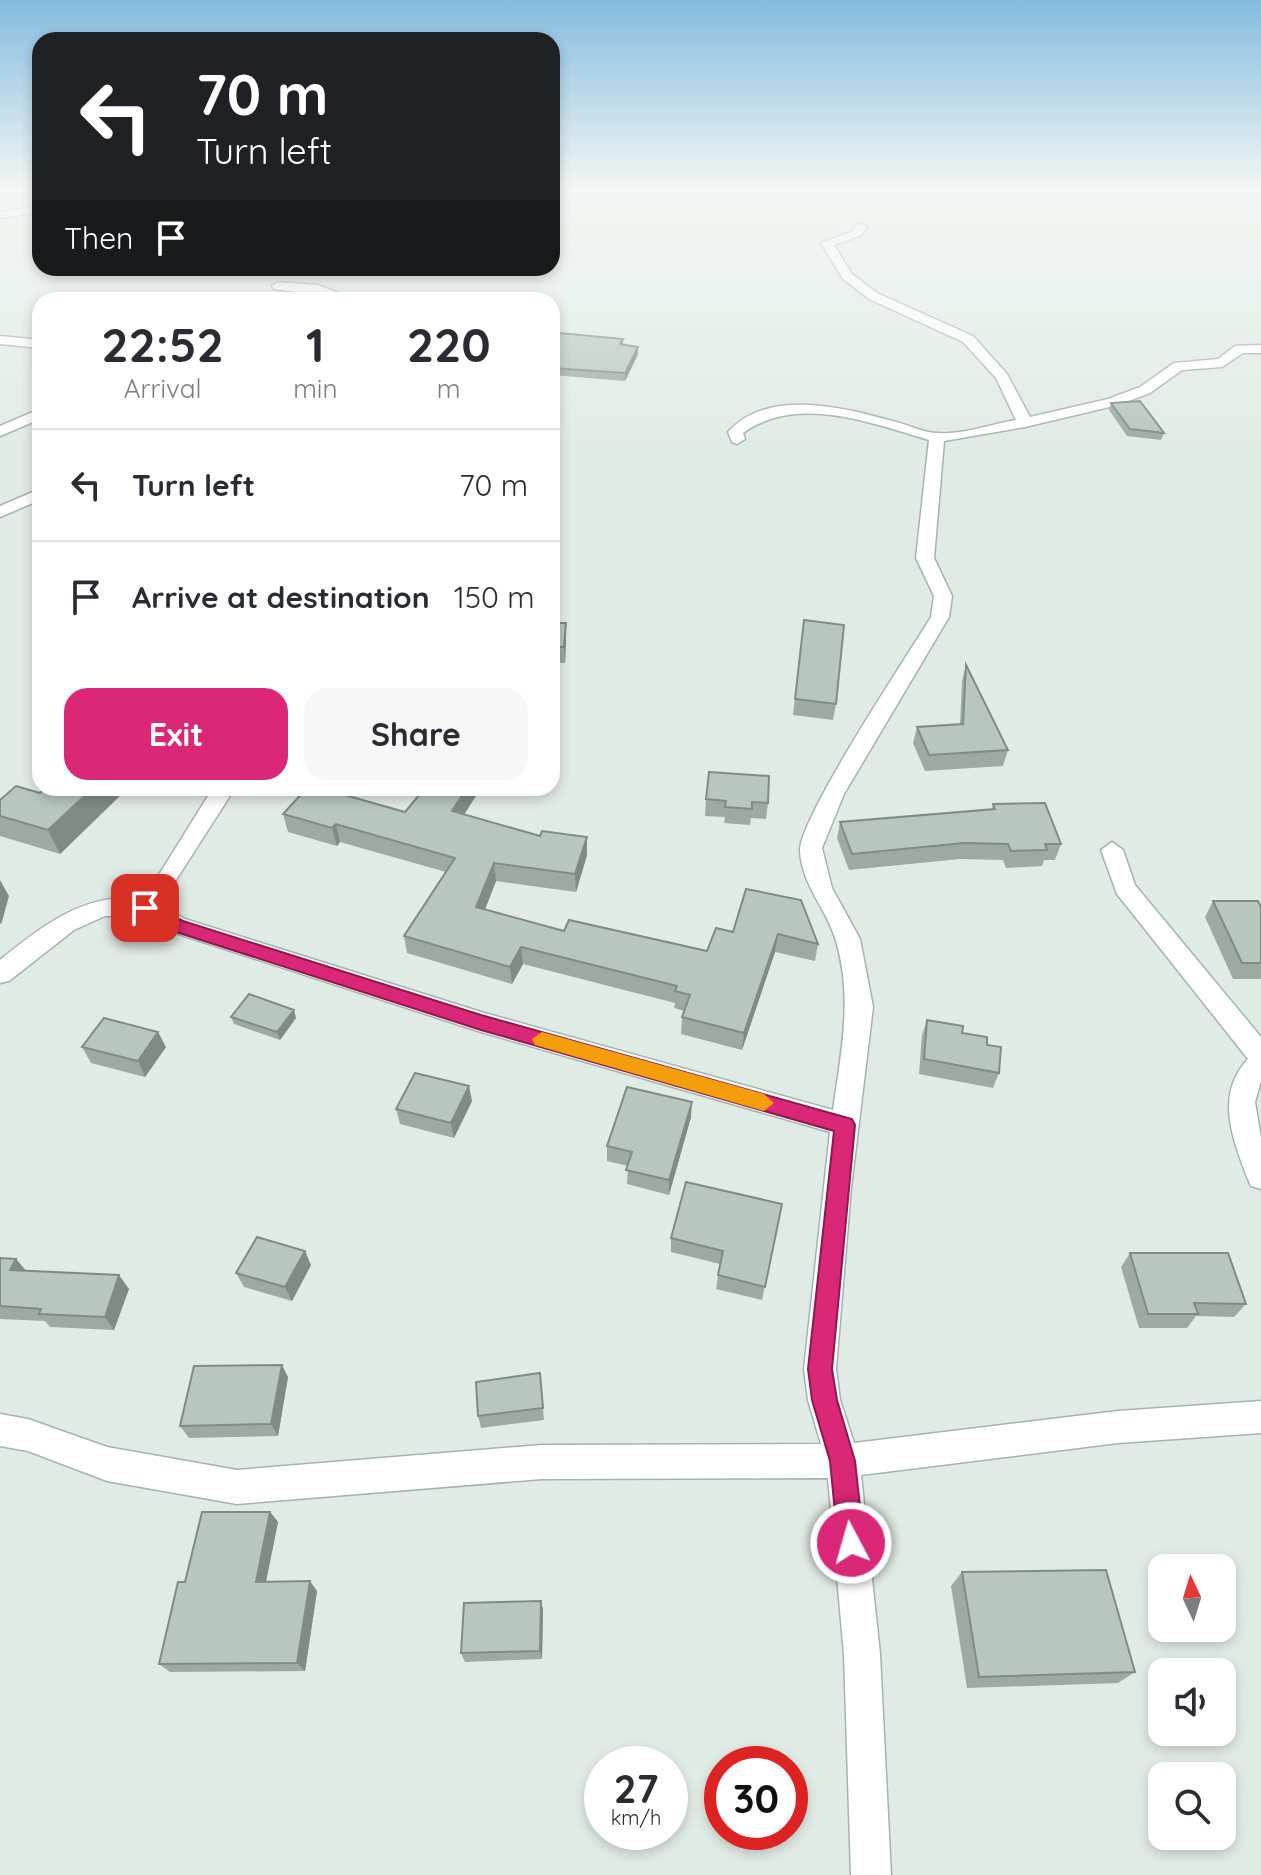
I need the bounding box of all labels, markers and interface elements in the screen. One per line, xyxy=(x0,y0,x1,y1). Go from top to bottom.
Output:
text: 70 m xyxy=(196,59,328,129)
icon: left xyxy=(64,64,168,168)
text: Turn left xyxy=(196,128,332,173)
icon: arrive xyxy=(149,216,193,260)
text: Then xyxy=(64,219,133,257)
text: 22:52 xyxy=(101,314,224,374)
text: 1 xyxy=(306,314,325,374)
text: 220 xyxy=(407,314,491,374)
text: Arrival xyxy=(124,372,202,405)
text: min xyxy=(293,372,337,405)
text: m xyxy=(437,372,461,405)
icon: left xyxy=(64,463,108,507)
text: Turn left xyxy=(132,466,255,504)
text: 70 m xyxy=(459,466,528,504)
icon: arrive xyxy=(64,575,108,619)
text: Arrive at destination xyxy=(132,578,430,616)
text: 150 m xyxy=(454,578,535,616)
button: Exit xyxy=(64,688,288,780)
button: Share xyxy=(304,688,528,780)
pin xyxy=(111,874,179,942)
icon: arrive xyxy=(123,886,167,930)
position arrow xyxy=(809,1501,893,1585)
north arrow xyxy=(1148,1554,1236,1642)
map controls xyxy=(1148,1554,1236,1850)
button: sound xyxy=(1148,1658,1236,1746)
speed limit sign: 30 xyxy=(704,1746,808,1850)
button: search xyxy=(1148,1762,1236,1850)
text: 27 xyxy=(614,1763,658,1813)
text: km/h xyxy=(611,1805,661,1830)

